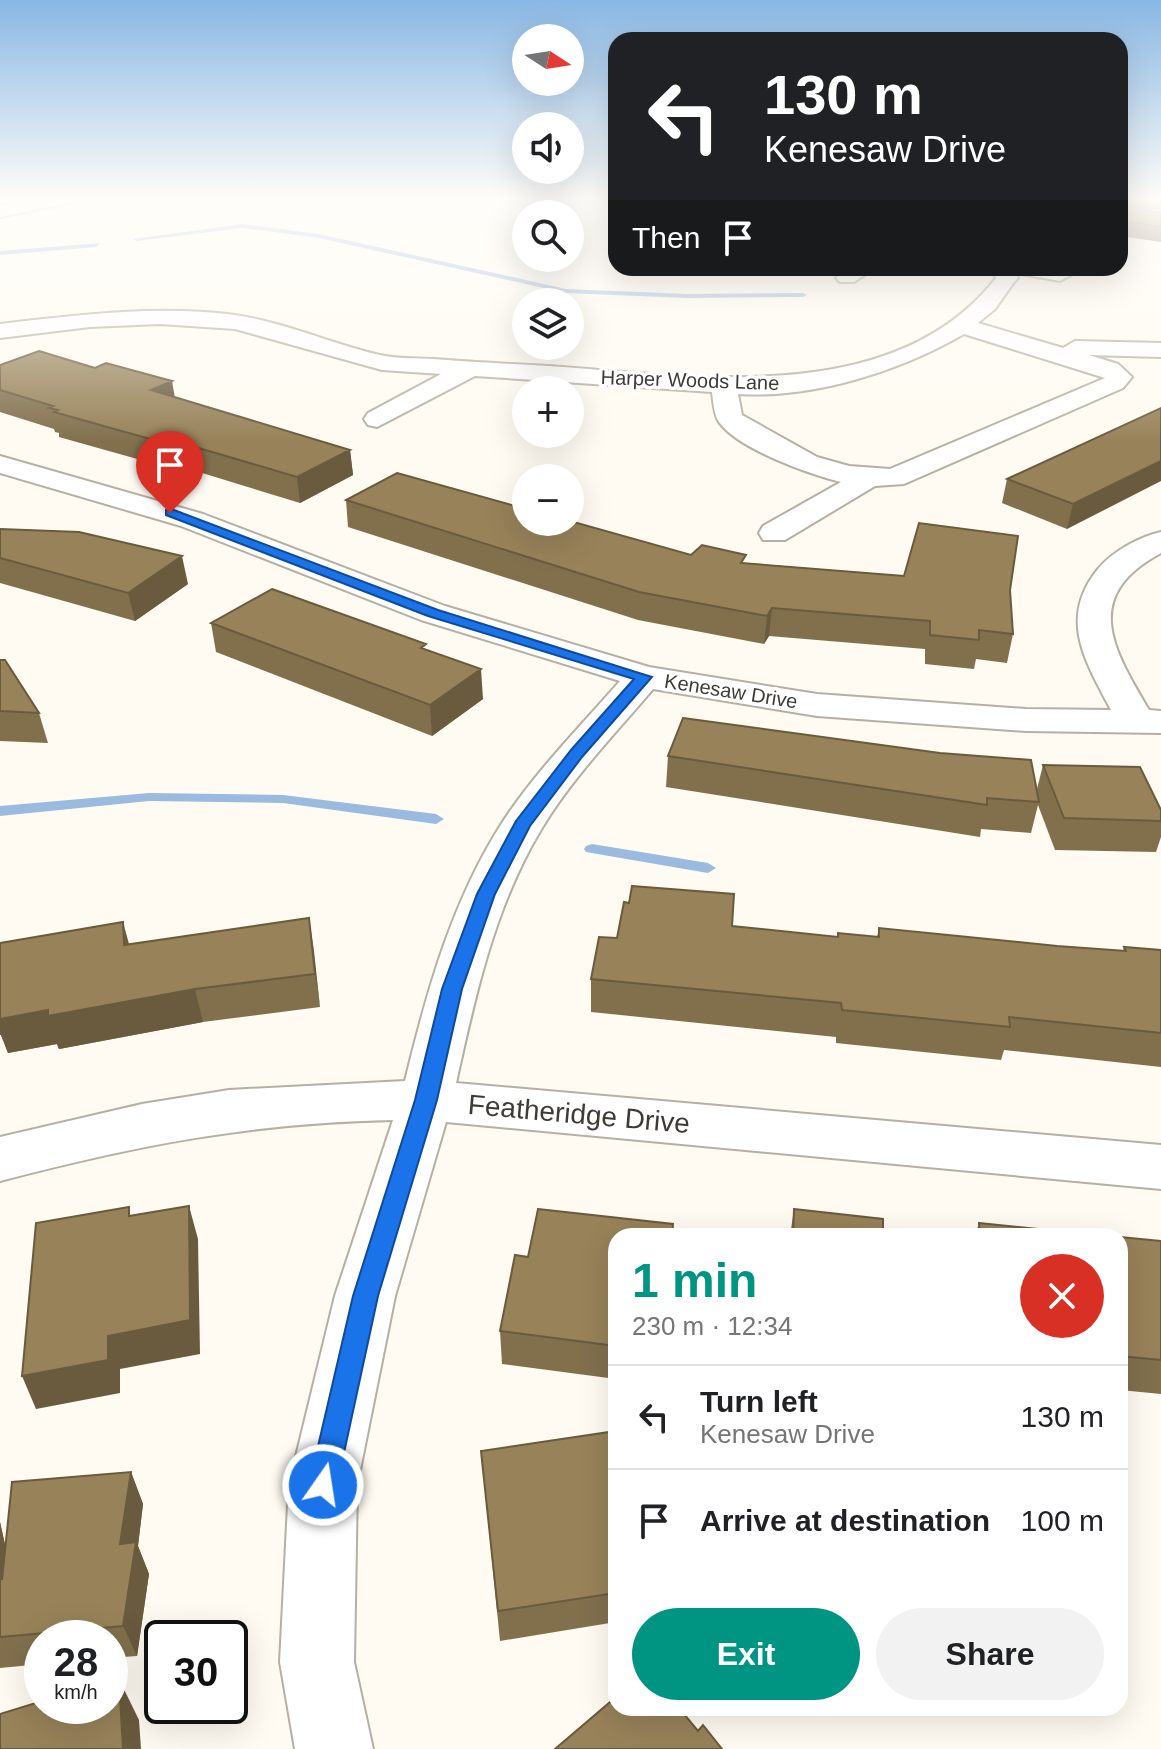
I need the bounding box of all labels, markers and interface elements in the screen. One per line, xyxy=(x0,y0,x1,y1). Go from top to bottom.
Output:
north arrow xyxy=(512,24,584,96)
map controls xyxy=(512,24,584,536)
text: 130 m xyxy=(764,63,923,126)
icon: left xyxy=(632,64,736,168)
button: sound xyxy=(512,112,584,184)
text: Kenesaw Drive xyxy=(764,129,1006,170)
button: search xyxy=(512,200,584,272)
icon: arrive xyxy=(716,216,760,260)
text: Then xyxy=(632,221,700,254)
button: layers xyxy=(512,288,584,360)
street label: Harper Woods Lane xyxy=(600,366,780,394)
button: + xyxy=(512,376,584,448)
pin xyxy=(136,431,204,513)
icon: arrive xyxy=(148,443,192,487)
button: − xyxy=(512,464,584,536)
street label: Kenesaw Drive xyxy=(663,670,799,712)
street label: Featheridge Drive xyxy=(467,1089,691,1139)
text: 1 min xyxy=(632,1254,757,1307)
button: close xyxy=(1020,1254,1104,1338)
text: 230 m · 12:34 xyxy=(632,1311,792,1341)
text: Turn left xyxy=(700,1385,818,1418)
icon: left xyxy=(632,1395,676,1439)
text: 130 m xyxy=(1021,1400,1104,1433)
text: Kenesaw Drive xyxy=(700,1419,875,1449)
position arrow xyxy=(281,1443,365,1527)
icon: arrive xyxy=(632,1499,676,1543)
text: Arrive at destination xyxy=(700,1504,990,1537)
text: 100 m xyxy=(1021,1504,1104,1537)
button: Exit xyxy=(632,1608,860,1700)
button: Share xyxy=(876,1608,1104,1700)
speed limit sign: 30 xyxy=(144,1620,248,1724)
text: 28 xyxy=(54,1640,98,1684)
text: km/h xyxy=(54,1681,98,1703)

